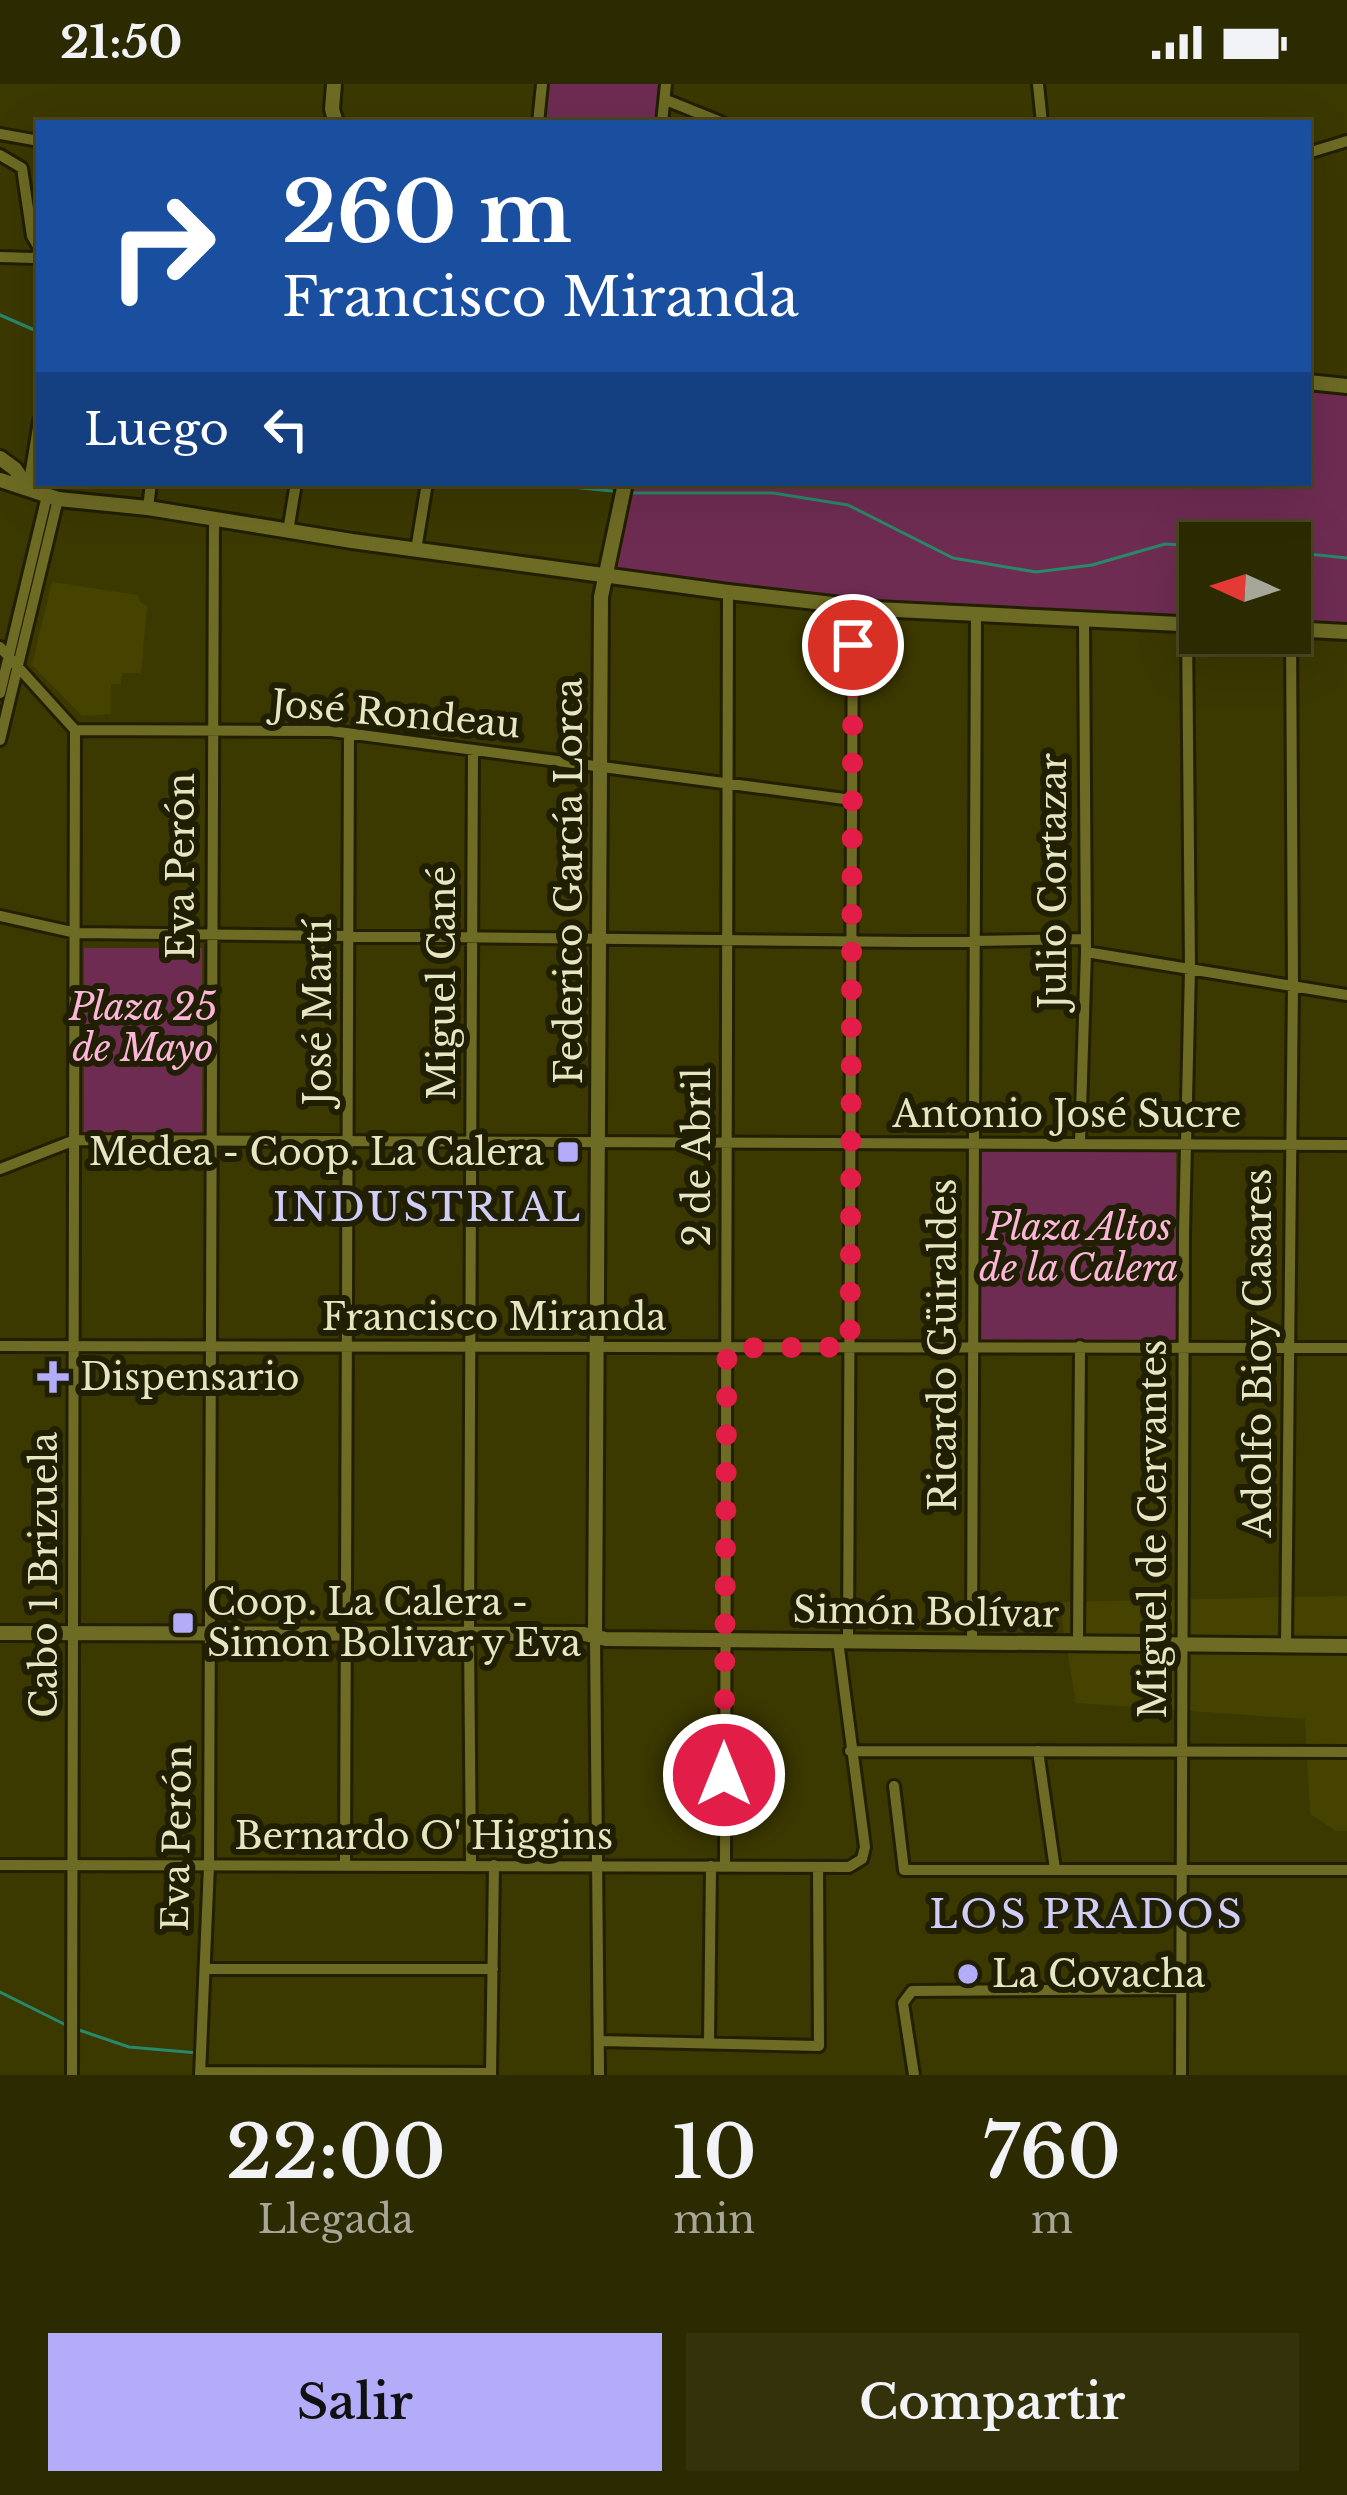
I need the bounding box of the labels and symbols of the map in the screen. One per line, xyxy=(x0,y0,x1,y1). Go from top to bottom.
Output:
north arrow xyxy=(1179,522,1311,654)
pin xyxy=(802,594,904,696)
street label: Federico García Lorca xyxy=(547,678,592,1084)
street label: José Rondeau xyxy=(266,680,522,747)
street label: Julio Cortazar xyxy=(1031,753,1076,1013)
street label: Eva Perón xyxy=(159,773,204,959)
street label: Miguel Cané xyxy=(420,866,465,1100)
street label: José Martí xyxy=(296,918,341,1109)
park label: Plaza 25 de Mayo xyxy=(68,985,217,1071)
street label: 2 de Abril xyxy=(675,1068,720,1246)
street label: Antonio José Sucre xyxy=(892,1092,1241,1137)
place label: Medea - Coop. La Calera xyxy=(89,1130,544,1175)
marker: Medea - Coop. La Calera xyxy=(555,1139,581,1165)
street label: Adolfo Bioy Casares xyxy=(1236,1169,1281,1538)
street label: Ricardo Güiraldes xyxy=(921,1179,966,1511)
district label: INDUSTRIAL xyxy=(273,1183,583,1232)
park label: Plaza Altos de la Calera xyxy=(979,1205,1179,1291)
street label: Francisco Miranda xyxy=(322,1295,666,1340)
street label: Miguel de Cervantes xyxy=(1131,1340,1176,1718)
place label: Dispensario xyxy=(80,1355,300,1400)
marker: Dispensario xyxy=(37,1361,69,1393)
street label: Cabo 1 Brizuela xyxy=(22,1432,67,1718)
place label: Coop. La Calera - Simon Bolivar y Eva xyxy=(207,1580,581,1666)
street label: Simón Bolívar xyxy=(792,1587,1060,1637)
marker: Coop. La Calera - Simon Bolivar y Eva xyxy=(170,1610,196,1636)
position arrow xyxy=(661,1712,787,1838)
street label: Eva Perón xyxy=(153,1744,201,1932)
street label: Bernardo O' Higgins xyxy=(235,1814,613,1859)
district label: LOS PRADOS xyxy=(929,1890,1245,1939)
place label: La Covacha xyxy=(992,1952,1205,1997)
marker: La Covacha xyxy=(955,1961,981,1987)

